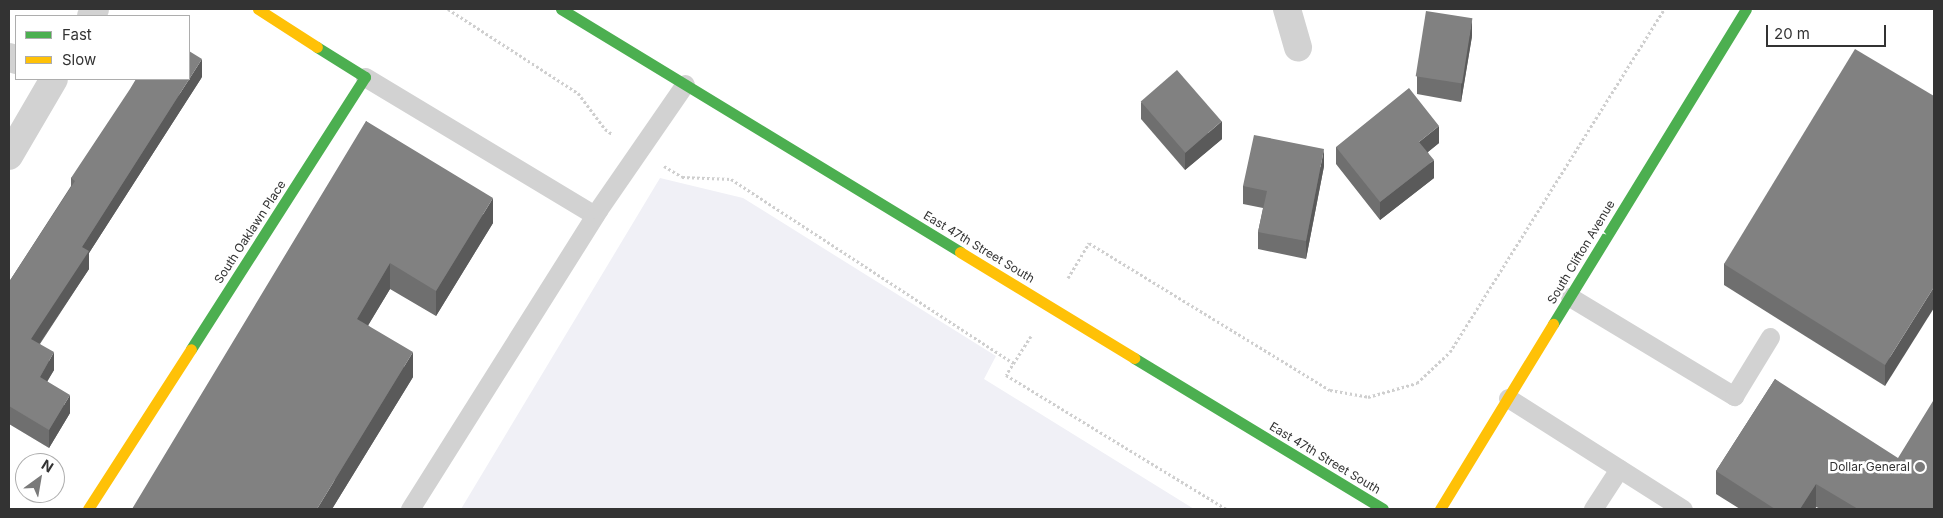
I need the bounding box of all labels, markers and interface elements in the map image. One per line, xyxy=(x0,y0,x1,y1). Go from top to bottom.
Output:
legend xyxy=(15,15,190,80)
scale bar xyxy=(1768,15,1888,47)
text: 20 m xyxy=(1774,24,1810,43)
text: Fast xyxy=(62,25,92,44)
text: Slow xyxy=(62,50,96,69)
street label: South Oaklawn Place xyxy=(211,178,289,286)
street label: South Clifton Avenue xyxy=(1544,197,1618,307)
street label: East 47th Street South xyxy=(921,208,1037,286)
street label: East 47th Street South xyxy=(1267,419,1383,497)
north arrow xyxy=(15,453,65,503)
text: N xyxy=(39,456,57,476)
place label: Dollar General xyxy=(1830,460,1910,474)
marker: Dollar General xyxy=(1914,461,1926,473)

